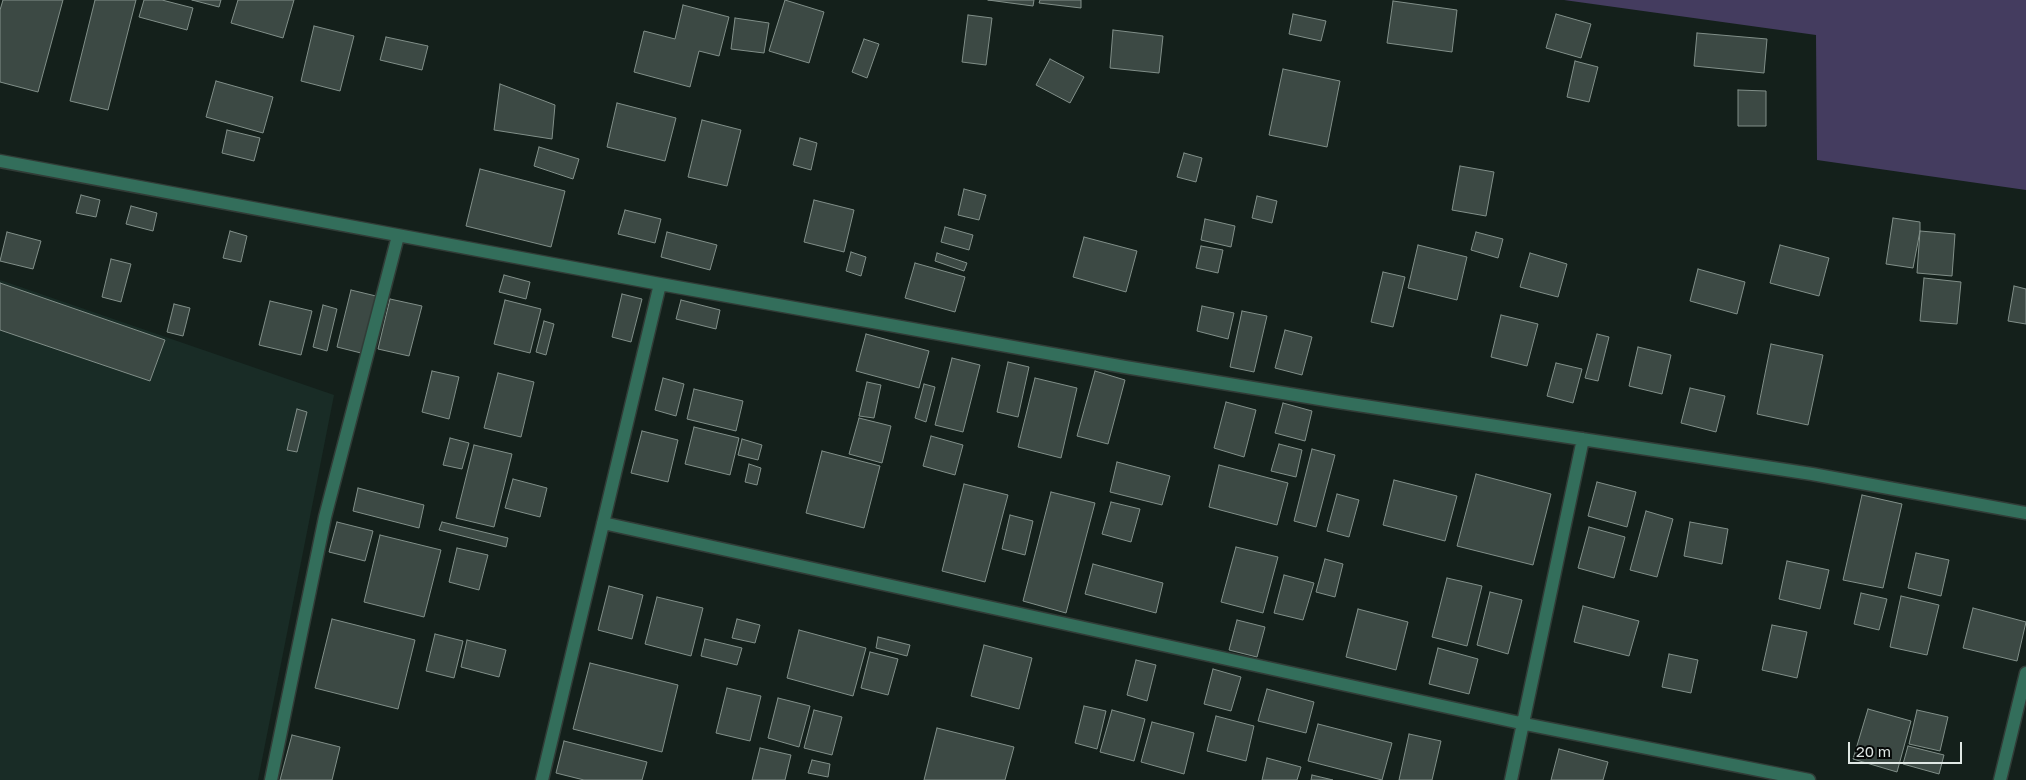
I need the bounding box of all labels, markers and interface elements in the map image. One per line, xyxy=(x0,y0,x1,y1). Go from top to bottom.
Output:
scale bar xyxy=(1851,732,1965,764)
text: 20 m xyxy=(1856,742,1891,760)

